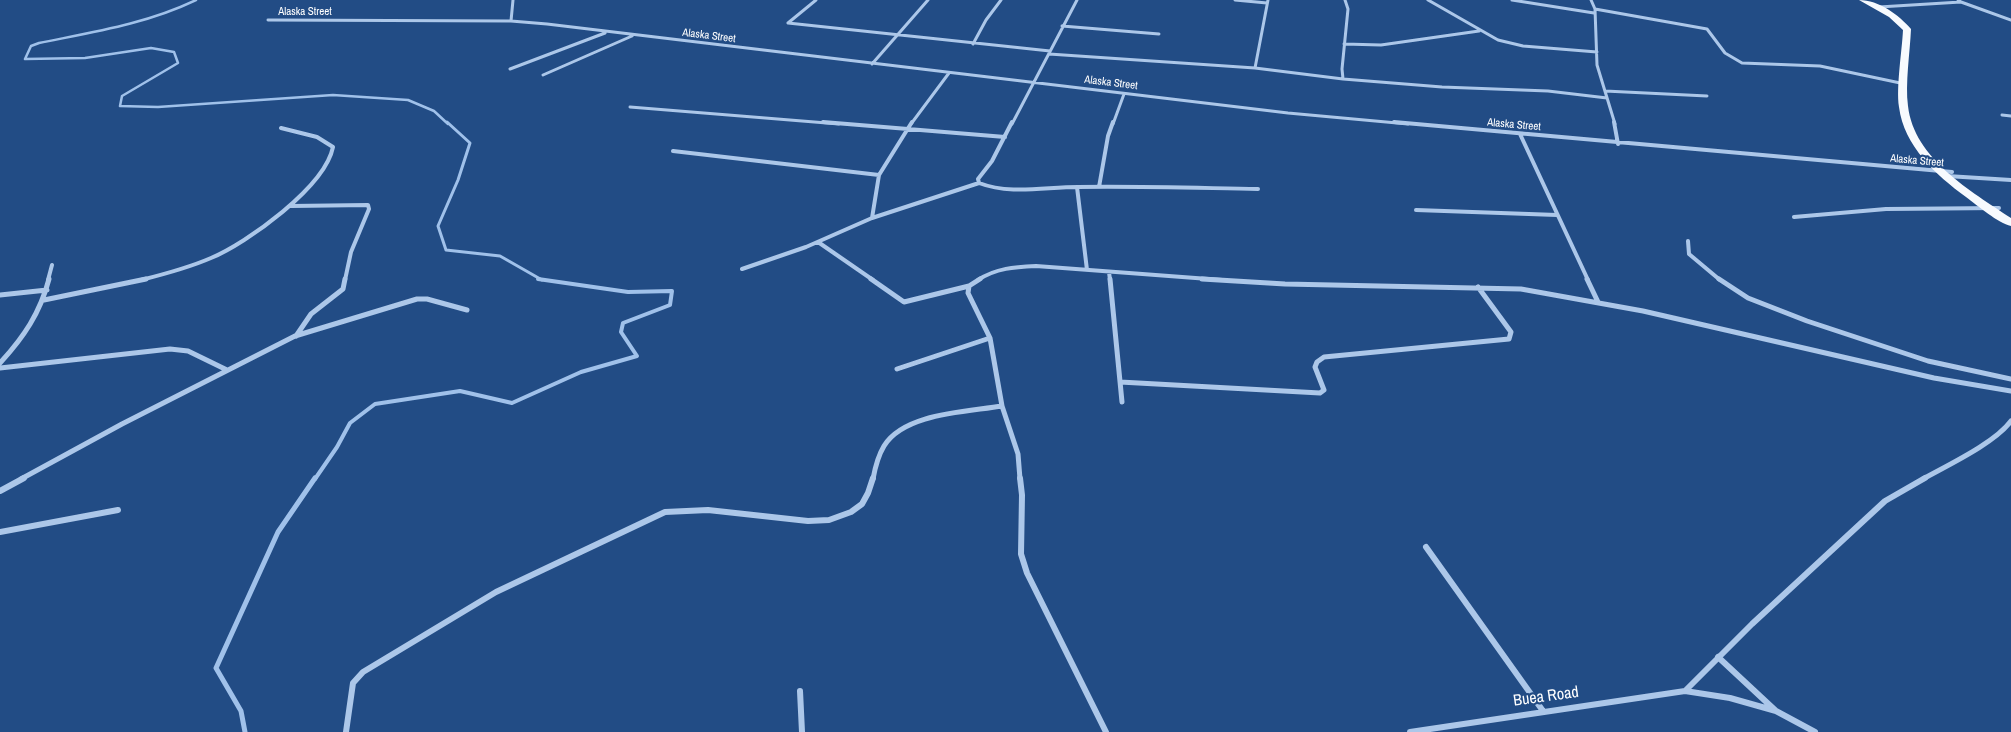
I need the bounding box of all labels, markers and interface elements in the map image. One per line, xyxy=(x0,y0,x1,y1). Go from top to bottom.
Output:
street label: Alaska Street xyxy=(278,5,332,19)
street label: Alaska Street xyxy=(682,26,736,46)
street label: Alaska Street xyxy=(1084,73,1138,93)
street label: Alaska Street xyxy=(1487,116,1541,134)
street label: Alaska Street xyxy=(1890,152,1944,170)
street label: Buea Road xyxy=(1512,683,1580,711)

